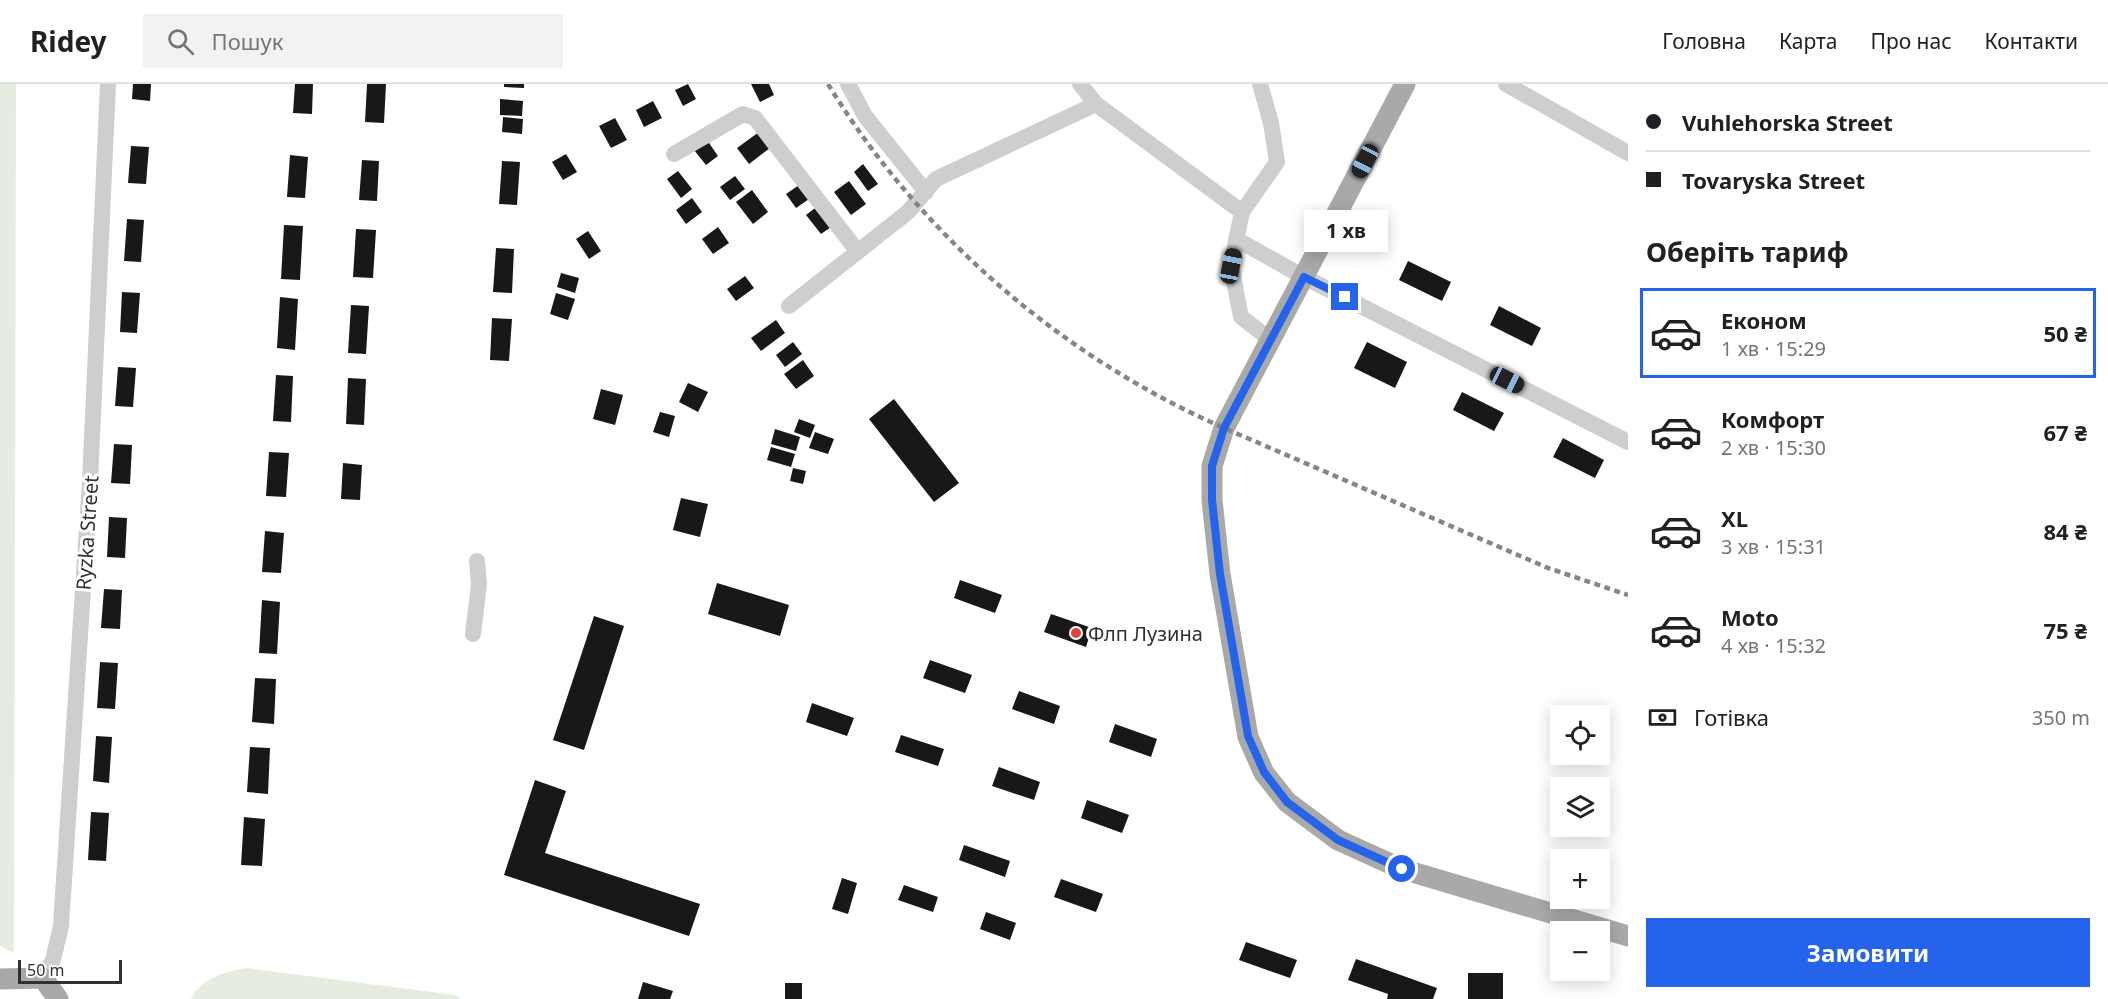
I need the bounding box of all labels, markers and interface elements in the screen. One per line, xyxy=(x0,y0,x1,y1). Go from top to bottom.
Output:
search box xyxy=(143,14,563,68)
text: Ridey xyxy=(30,22,107,60)
icon: search xyxy=(164,25,197,58)
text: Пошук xyxy=(212,26,283,56)
text: Головна xyxy=(1662,27,1746,55)
text: Карта xyxy=(1779,27,1837,55)
text: Про нас xyxy=(1870,27,1952,55)
text: Контакти xyxy=(1985,27,2078,55)
text: Vuhlehorska Street xyxy=(1682,107,1893,137)
car xyxy=(1349,141,1381,181)
text: Tovaryska Street xyxy=(1682,165,1865,195)
callout: 1 хв xyxy=(1303,210,1387,252)
text: 1 хв xyxy=(1326,217,1366,244)
text: Оберіть тариф xyxy=(1646,233,1849,270)
car xyxy=(1219,247,1243,285)
route end xyxy=(1331,283,1358,310)
text: Економ xyxy=(1721,305,1807,335)
icon: car xyxy=(1649,306,1703,360)
text: 50 ₴ xyxy=(2044,318,2087,348)
text: 1 хв · 15:29 xyxy=(1721,335,1826,362)
car xyxy=(1487,364,1527,396)
text: Комфорт xyxy=(1721,404,1824,434)
icon: car xyxy=(1649,405,1703,459)
text: 67 ₴ xyxy=(2044,417,2087,447)
text: 2 хв · 15:30 xyxy=(1721,434,1826,461)
street label: Ryzka Street xyxy=(70,475,104,591)
text: XL xyxy=(1721,503,1748,533)
icon: car xyxy=(1649,504,1703,558)
text: 84 ₴ xyxy=(2044,516,2087,546)
text: 3 хв · 15:31 xyxy=(1721,533,1826,560)
text: Moto xyxy=(1721,602,1779,632)
icon: car xyxy=(1649,603,1703,657)
text: 75 ₴ xyxy=(2044,615,2087,645)
place label: Флп Лузина xyxy=(1088,620,1203,647)
marker: Флп Лузина xyxy=(1069,626,1083,640)
text: 4 хв · 15:32 xyxy=(1721,632,1826,659)
icon: cash xyxy=(1646,701,1679,734)
text: Готівка xyxy=(1694,702,1769,732)
text: 350 m xyxy=(2032,704,2090,731)
map controls xyxy=(1550,705,1610,981)
button: locate xyxy=(1550,705,1610,765)
button: layers xyxy=(1550,777,1610,837)
button: + xyxy=(1550,849,1610,909)
route start xyxy=(1388,855,1415,882)
button: Замовити xyxy=(1646,918,2090,987)
button: − xyxy=(1550,921,1610,981)
scale bar xyxy=(18,957,122,984)
text: 50 m xyxy=(27,959,64,981)

